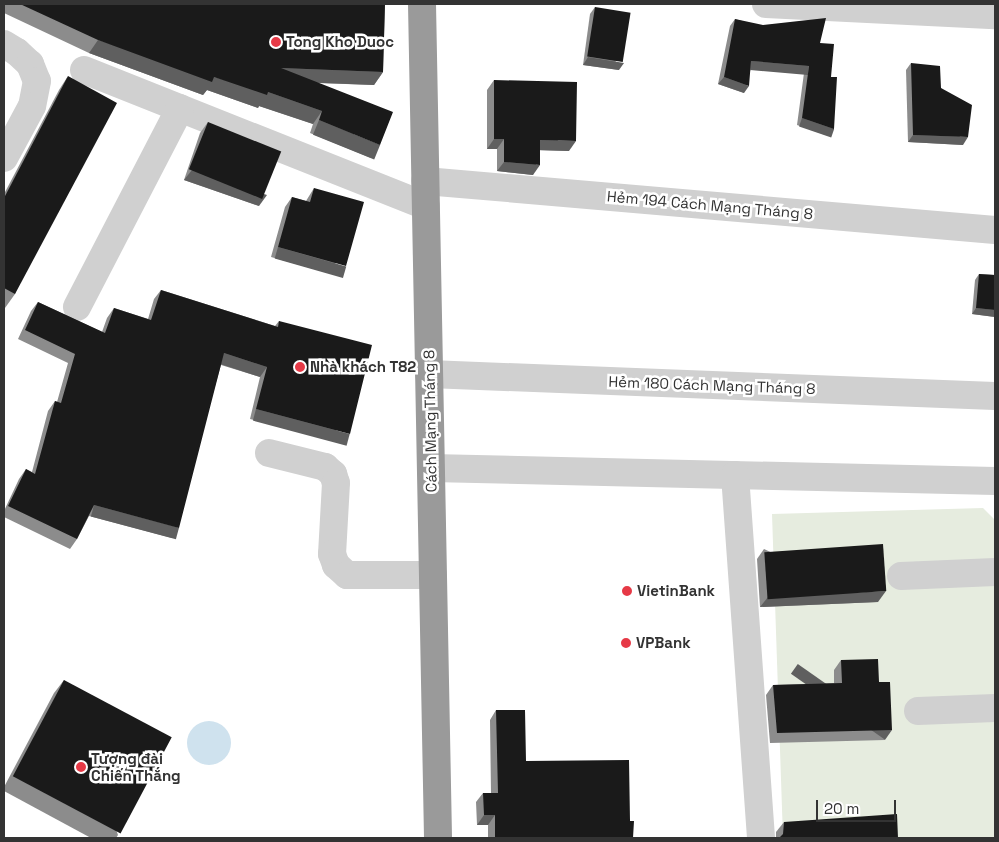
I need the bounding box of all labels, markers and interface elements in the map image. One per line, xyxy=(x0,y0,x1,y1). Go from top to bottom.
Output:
place label: Tong Kho Duoc xyxy=(286,33,394,51)
marker: Tong Kho Duoc xyxy=(270,36,282,48)
street label: Hẻm 194 Cách Mạng Tháng 8 xyxy=(606,187,814,223)
street label: Cách Mạng Tháng 8 xyxy=(420,349,440,493)
place label: Nhà khách T82 xyxy=(310,358,417,376)
marker: Nhà khách T82 xyxy=(294,361,306,373)
street label: Hẻm 180 Cách Mạng Tháng 8 xyxy=(608,372,816,398)
place label: VietinBank xyxy=(637,582,715,600)
marker: VietinBank xyxy=(621,585,633,597)
place label: VPBank xyxy=(636,634,691,652)
marker: VPBank xyxy=(620,637,632,649)
place label: Tượng đài Chiến Thắng xyxy=(91,749,181,784)
marker: Tượng đài Chiến Thắng xyxy=(75,761,87,773)
scale bar xyxy=(819,790,899,822)
text: 20 m xyxy=(824,799,859,818)

